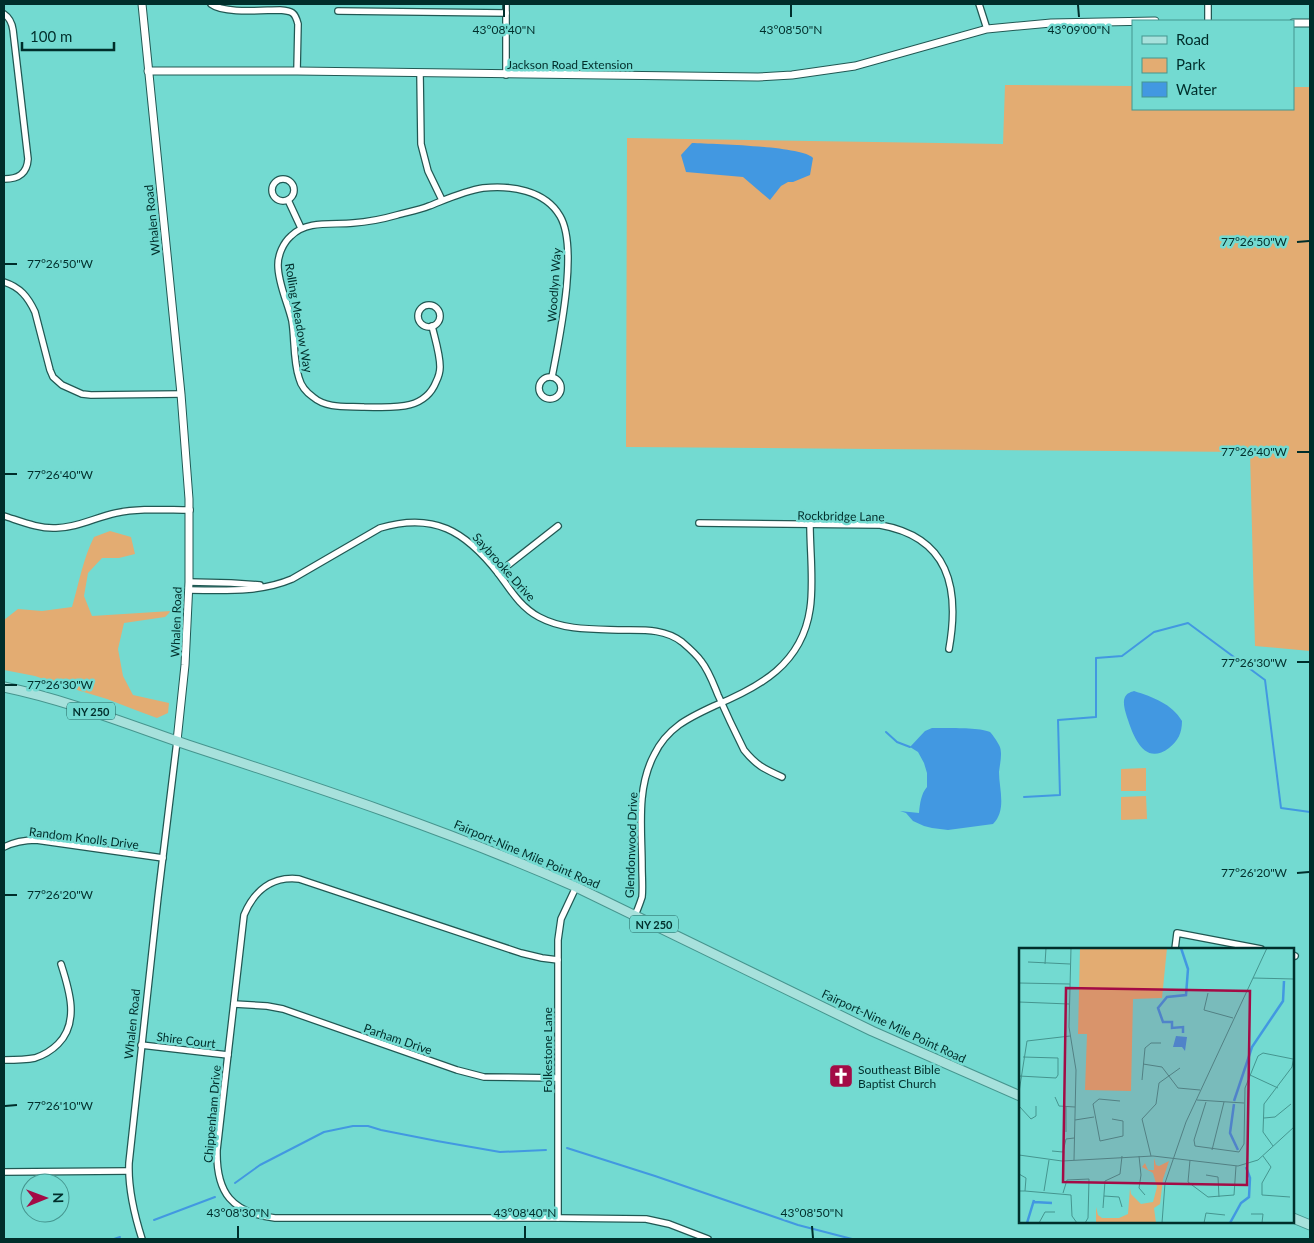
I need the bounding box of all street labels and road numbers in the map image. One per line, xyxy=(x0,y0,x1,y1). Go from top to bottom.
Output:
street label: Jackson Road Extension xyxy=(507,57,633,72)
street label: Whalen Road xyxy=(141,184,163,256)
street label: Woodlyn Way xyxy=(544,247,564,323)
street label: Rolling Meadow Way xyxy=(282,262,316,375)
street label: Rockbridge Lane xyxy=(797,508,885,524)
street label: Saybrooke Drive xyxy=(469,530,539,604)
street label: Whalen Road xyxy=(167,586,185,658)
road number: NY 250 xyxy=(67,702,115,719)
street label: Glendonwood Drive xyxy=(622,792,640,898)
street label: Fairport-Nine Mile Point Road xyxy=(452,816,602,892)
street label: Random Knolls Drive xyxy=(28,824,140,852)
road number: NY 250 xyxy=(630,916,678,932)
street label: Fairport-Nine Mile Point Road xyxy=(820,986,968,1066)
street label: Whalen Road xyxy=(121,988,143,1060)
street label: Folkestone Lane xyxy=(540,1007,555,1093)
street label: Parham Drive xyxy=(362,1020,434,1058)
street label: Shire Court xyxy=(156,1029,217,1051)
street label: Chippenham Drive xyxy=(200,1064,224,1164)

